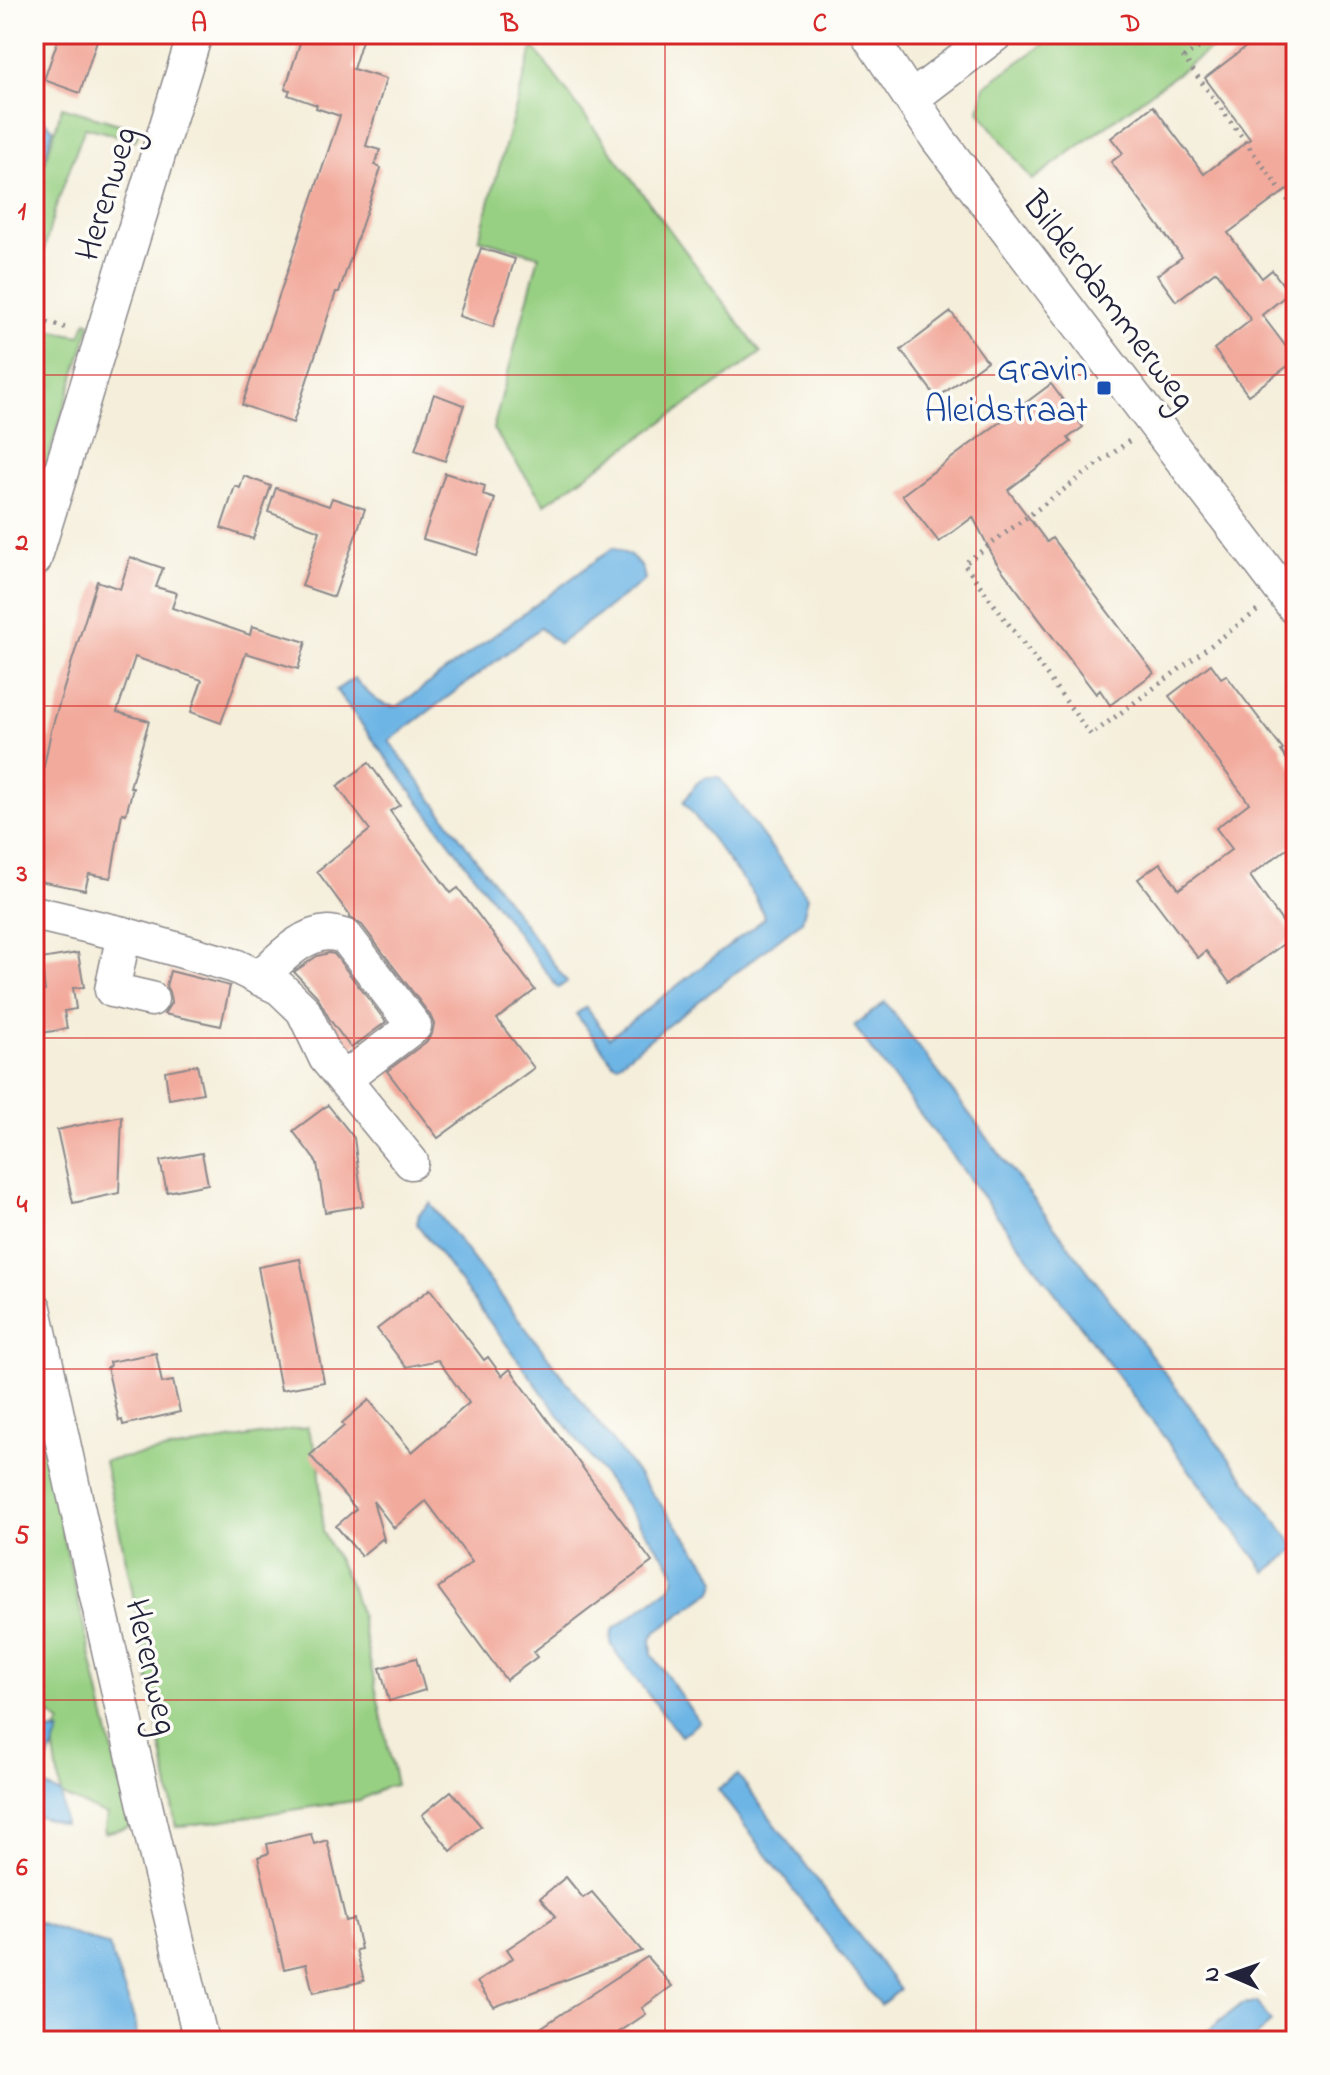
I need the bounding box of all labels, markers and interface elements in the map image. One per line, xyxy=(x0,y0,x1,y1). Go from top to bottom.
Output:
text: A xyxy=(191,6,207,44)
text: B xyxy=(500,6,519,44)
text: C xyxy=(813,6,827,44)
text: D xyxy=(1120,6,1141,44)
street label: Herenweg xyxy=(63,121,154,268)
street label: Bilderdammerweg xyxy=(1006,180,1208,423)
text: 1 xyxy=(18,194,27,232)
place label: Gravin Aleidstraat xyxy=(924,345,1088,439)
marker: Gravin Aleidstraat xyxy=(1095,379,1113,397)
text: 2 xyxy=(15,525,29,563)
text: 3 xyxy=(16,856,28,894)
text: 4 xyxy=(17,1187,28,1225)
text: 5 xyxy=(15,1518,30,1556)
street label: Herenweg xyxy=(108,1594,191,1740)
text: 6 xyxy=(16,1850,28,1888)
north arrow xyxy=(1190,1935,1270,2015)
text: N xyxy=(1197,1966,1229,1982)

